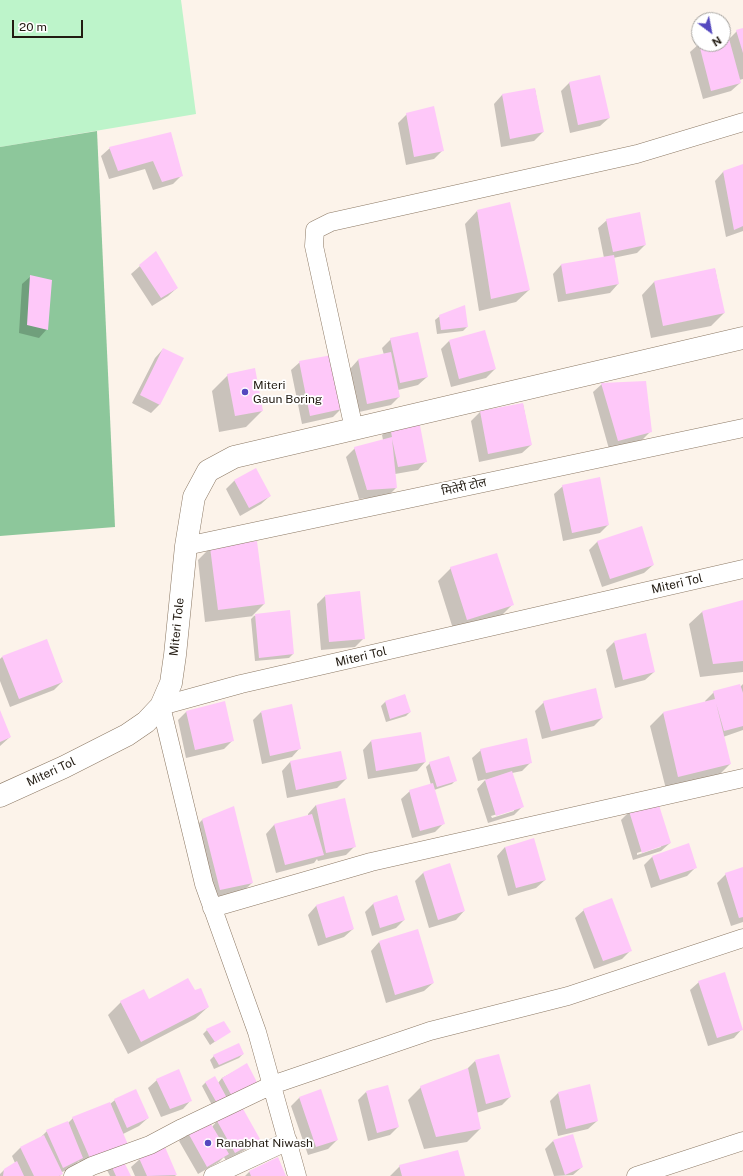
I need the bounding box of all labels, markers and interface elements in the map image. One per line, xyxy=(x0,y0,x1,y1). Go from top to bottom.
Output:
scale bar xyxy=(14,12,85,38)
north arrow xyxy=(691,12,731,52)
text: 20 m xyxy=(19,20,47,34)
text: N xyxy=(710,34,724,49)
place label: Miteri Gaun Boring xyxy=(253,378,322,406)
marker: Miteri Gaun Boring xyxy=(240,387,250,397)
street label: मितेरी टोल xyxy=(440,475,488,499)
street label: Miteri Tol xyxy=(650,571,704,597)
street label: Miteri Tole xyxy=(167,597,187,657)
street label: Miteri Tol xyxy=(334,644,388,670)
street label: Miteri Tol xyxy=(24,754,78,790)
place label: Ranabhat Niwash xyxy=(216,1136,313,1150)
marker: Ranabhat Niwash xyxy=(203,1138,213,1148)

